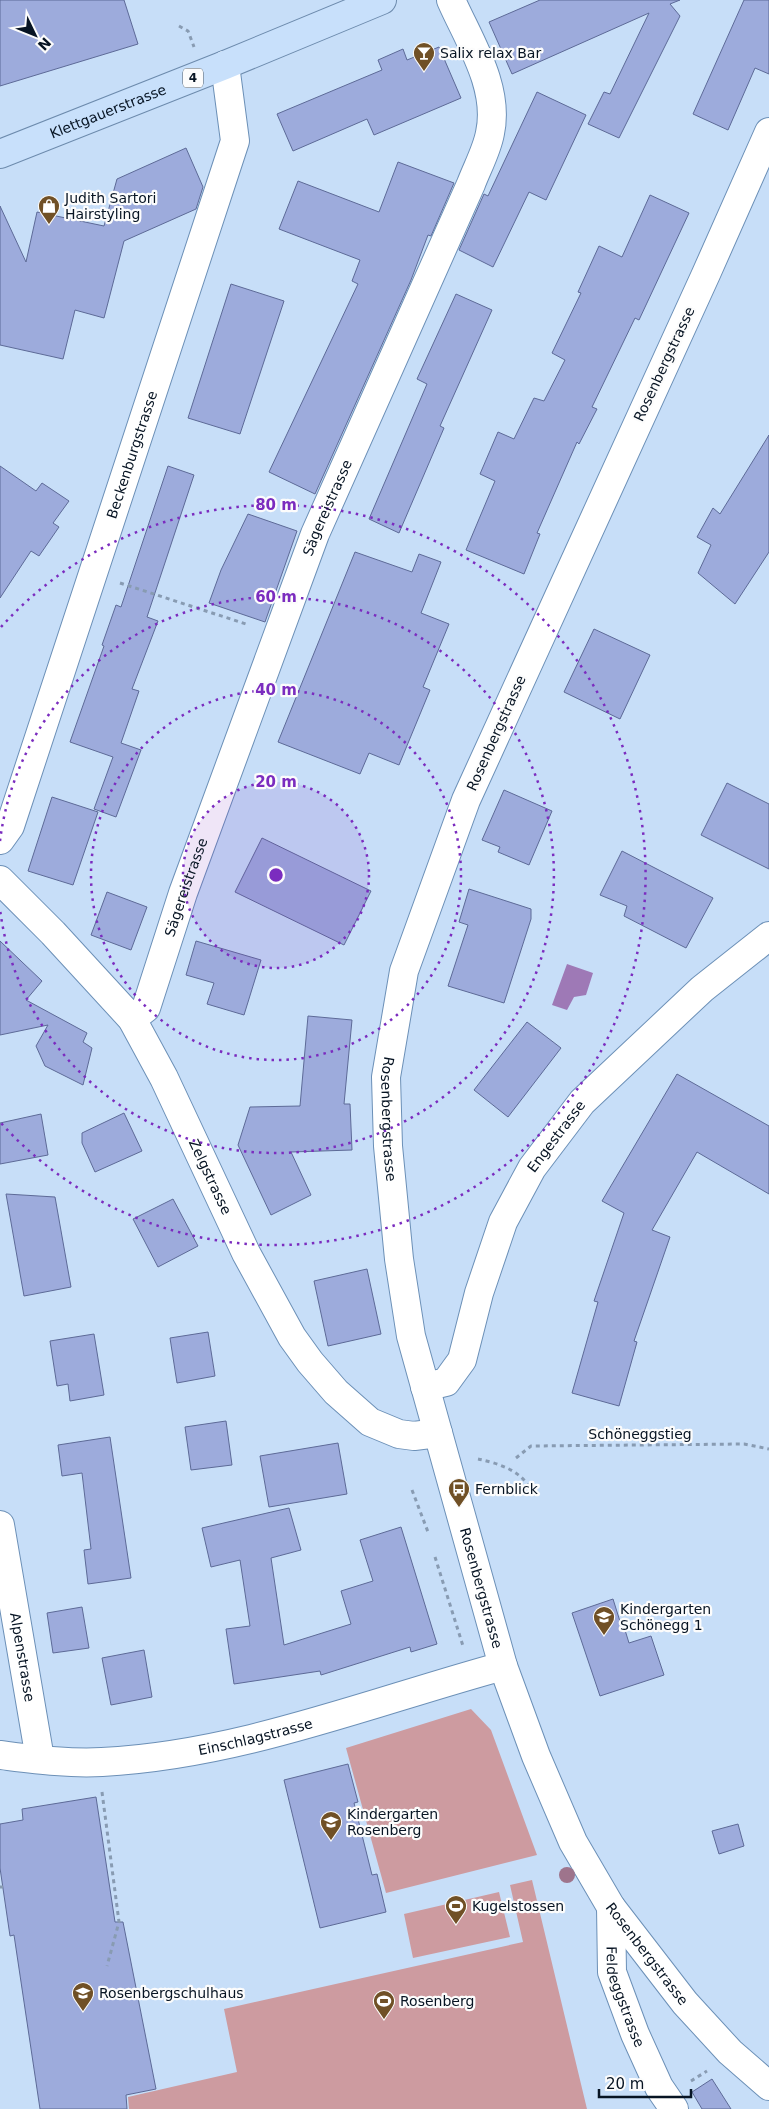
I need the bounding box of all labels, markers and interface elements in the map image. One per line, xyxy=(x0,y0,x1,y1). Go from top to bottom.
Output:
north arrow xyxy=(10,10,60,60)
text: N xyxy=(35,34,54,54)
bar icon: Salix relax Bar xyxy=(412,41,436,72)
place label: Salix relax Bar xyxy=(440,45,541,61)
road number: 4 xyxy=(183,68,203,88)
street label: Klettgauerstrasse xyxy=(47,81,168,142)
place label: Judith Sartori Hairstyling xyxy=(64,190,157,222)
shop icon: Judith Sartori Hairstyling xyxy=(37,194,61,225)
street label: Rosenbergstrasse xyxy=(630,304,698,424)
street label: Beckenburgstrasse xyxy=(104,389,160,521)
street label: Sägereistrasse xyxy=(300,457,355,558)
text: 80 m xyxy=(255,496,297,514)
text: 60 m xyxy=(255,588,297,606)
street label: Rosenbergstrasse xyxy=(463,673,529,793)
text: 40 m xyxy=(255,681,297,699)
text: 20 m xyxy=(255,773,297,791)
street label: Sägereistrasse xyxy=(162,836,211,939)
centre of rings xyxy=(267,866,285,884)
street label: Rosenbergstrasse xyxy=(378,1056,399,1182)
street label: Engestrasse xyxy=(524,1097,588,1175)
street label: Zelgstrasse xyxy=(186,1137,235,1217)
street label: Schöneggstieg xyxy=(588,1426,692,1442)
bus stop icon: Fernblick xyxy=(447,1477,471,1508)
place label: Fernblick xyxy=(475,1481,539,1497)
street label: Rosenbergstrasse xyxy=(457,1526,506,1650)
place label: Kindergarten Schönegg 1 xyxy=(620,1601,711,1633)
school or university icon: Kindergarten Schönegg 1 xyxy=(592,1605,616,1636)
street label: Alpenstrasse xyxy=(7,1611,38,1703)
street label: Einschlagstrasse xyxy=(197,1715,314,1758)
place label: Kindergarten Rosenberg xyxy=(347,1806,438,1838)
school or university icon: Kindergarten Rosenberg xyxy=(319,1810,343,1841)
sports icon: Kugelstossen xyxy=(444,1894,468,1925)
place label: Kugelstossen xyxy=(472,1898,564,1914)
street label: Rosenbergstrasse xyxy=(603,1900,692,2008)
street label: Feldeggstrasse xyxy=(604,1946,648,2050)
school or university icon: Rosenbergschulhaus xyxy=(71,1981,95,2012)
place label: Rosenbergschulhaus xyxy=(99,1985,244,2001)
sports icon: Rosenberg xyxy=(372,1989,396,2020)
place label: Rosenberg xyxy=(400,1993,474,2009)
scale bar xyxy=(599,2066,692,2098)
text: 20 m xyxy=(606,2075,644,2093)

